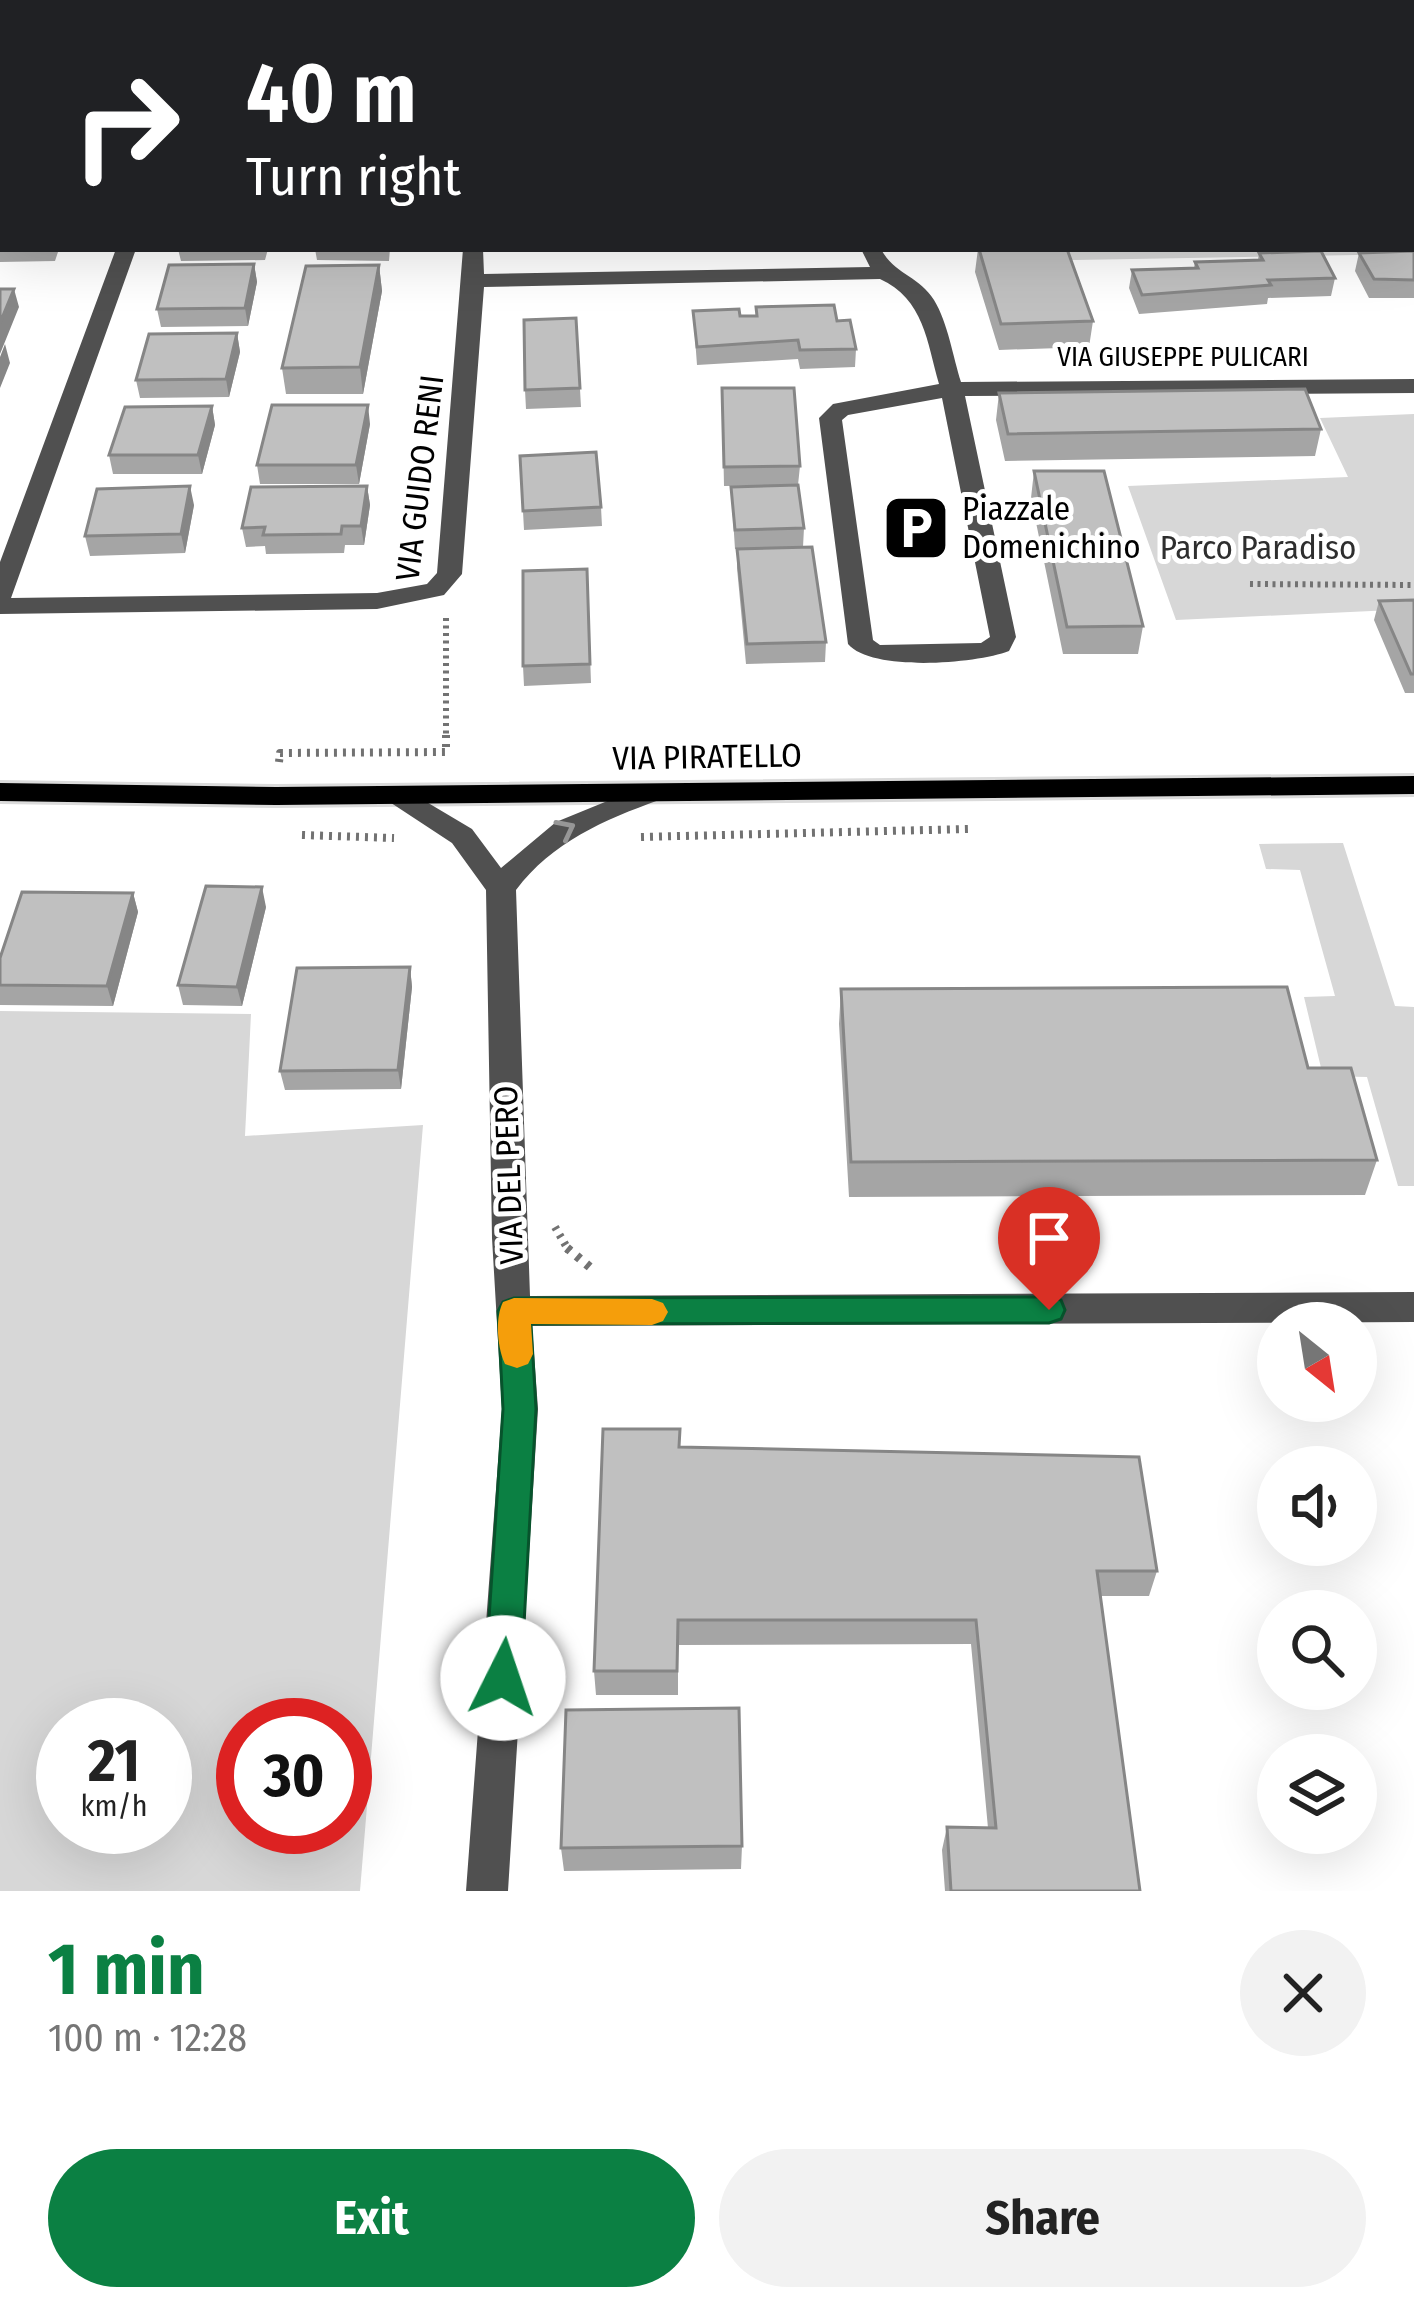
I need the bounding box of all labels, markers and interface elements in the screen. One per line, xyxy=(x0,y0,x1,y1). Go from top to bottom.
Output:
text: 40 m xyxy=(246,43,417,144)
icon: right xyxy=(48,48,204,204)
text: Turn right xyxy=(246,145,461,209)
street label: VIA GIUSEPPE PULICARI xyxy=(1057,341,1309,373)
street label: VIA GUIDO RENI xyxy=(388,373,452,583)
place label: Piazzale Domenichino xyxy=(962,489,1141,567)
parking icon: Piazzale Domenichino xyxy=(881,493,951,563)
park label: Parco Paradiso xyxy=(1160,528,1356,568)
street label: VIA PIRATELLO xyxy=(612,735,802,779)
one-way arrow xyxy=(554,821,576,844)
street label: VIA DEL PERO xyxy=(486,1085,532,1265)
pin xyxy=(998,1187,1100,1310)
icon: arrive xyxy=(1016,1205,1082,1271)
north arrow xyxy=(1257,1302,1377,1422)
map controls xyxy=(1257,1302,1377,1854)
button: sound xyxy=(1257,1446,1377,1566)
button: search xyxy=(1257,1590,1377,1710)
position arrow xyxy=(440,1615,566,1741)
speed limit sign: 30 xyxy=(216,1698,372,1854)
text: 21 xyxy=(88,1725,140,1797)
button: layers xyxy=(1257,1734,1377,1854)
text: km/h xyxy=(81,1788,147,1824)
text: 1 min xyxy=(48,1927,205,2013)
button: close xyxy=(1240,1930,1366,2056)
text: 100 m · 12:28 xyxy=(48,2015,247,2061)
button: Exit xyxy=(48,2149,695,2287)
button: Share xyxy=(719,2149,1366,2287)

